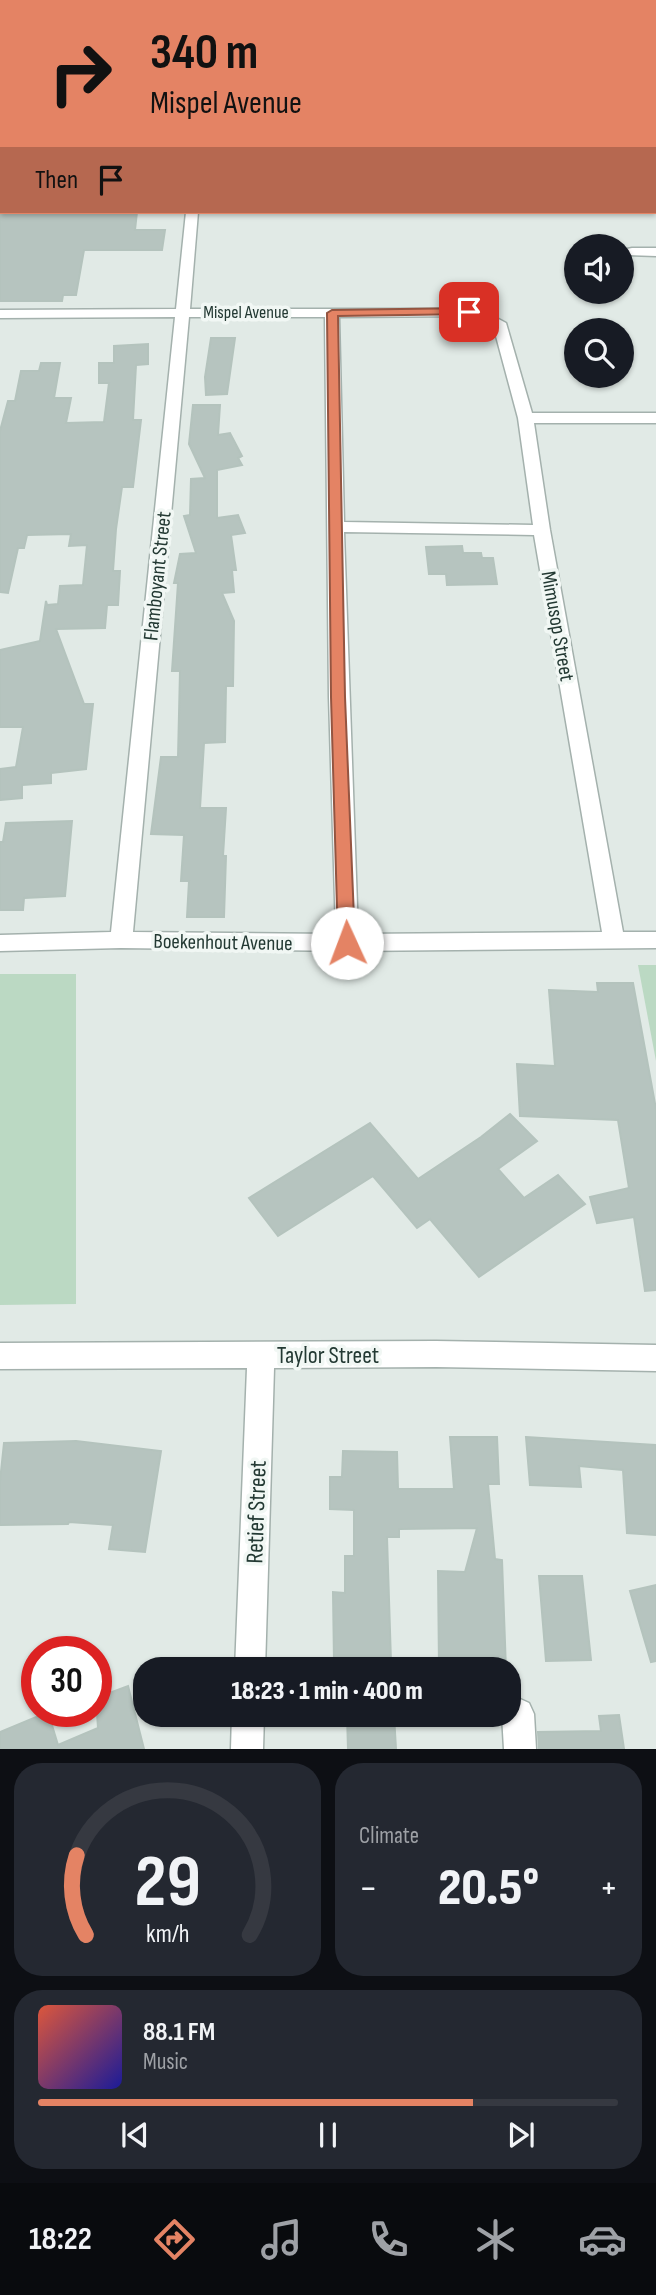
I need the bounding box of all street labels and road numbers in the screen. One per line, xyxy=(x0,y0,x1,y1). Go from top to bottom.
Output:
street label: Mispel Avenue xyxy=(203,302,289,323)
street label: Flamboyant Street xyxy=(138,510,177,642)
street label: Mimusop Street xyxy=(536,569,579,683)
street label: Boekenhout Avenue xyxy=(153,929,293,956)
street label: Taylor Street xyxy=(277,1341,379,1370)
street label: Retief Street xyxy=(240,1460,273,1564)

